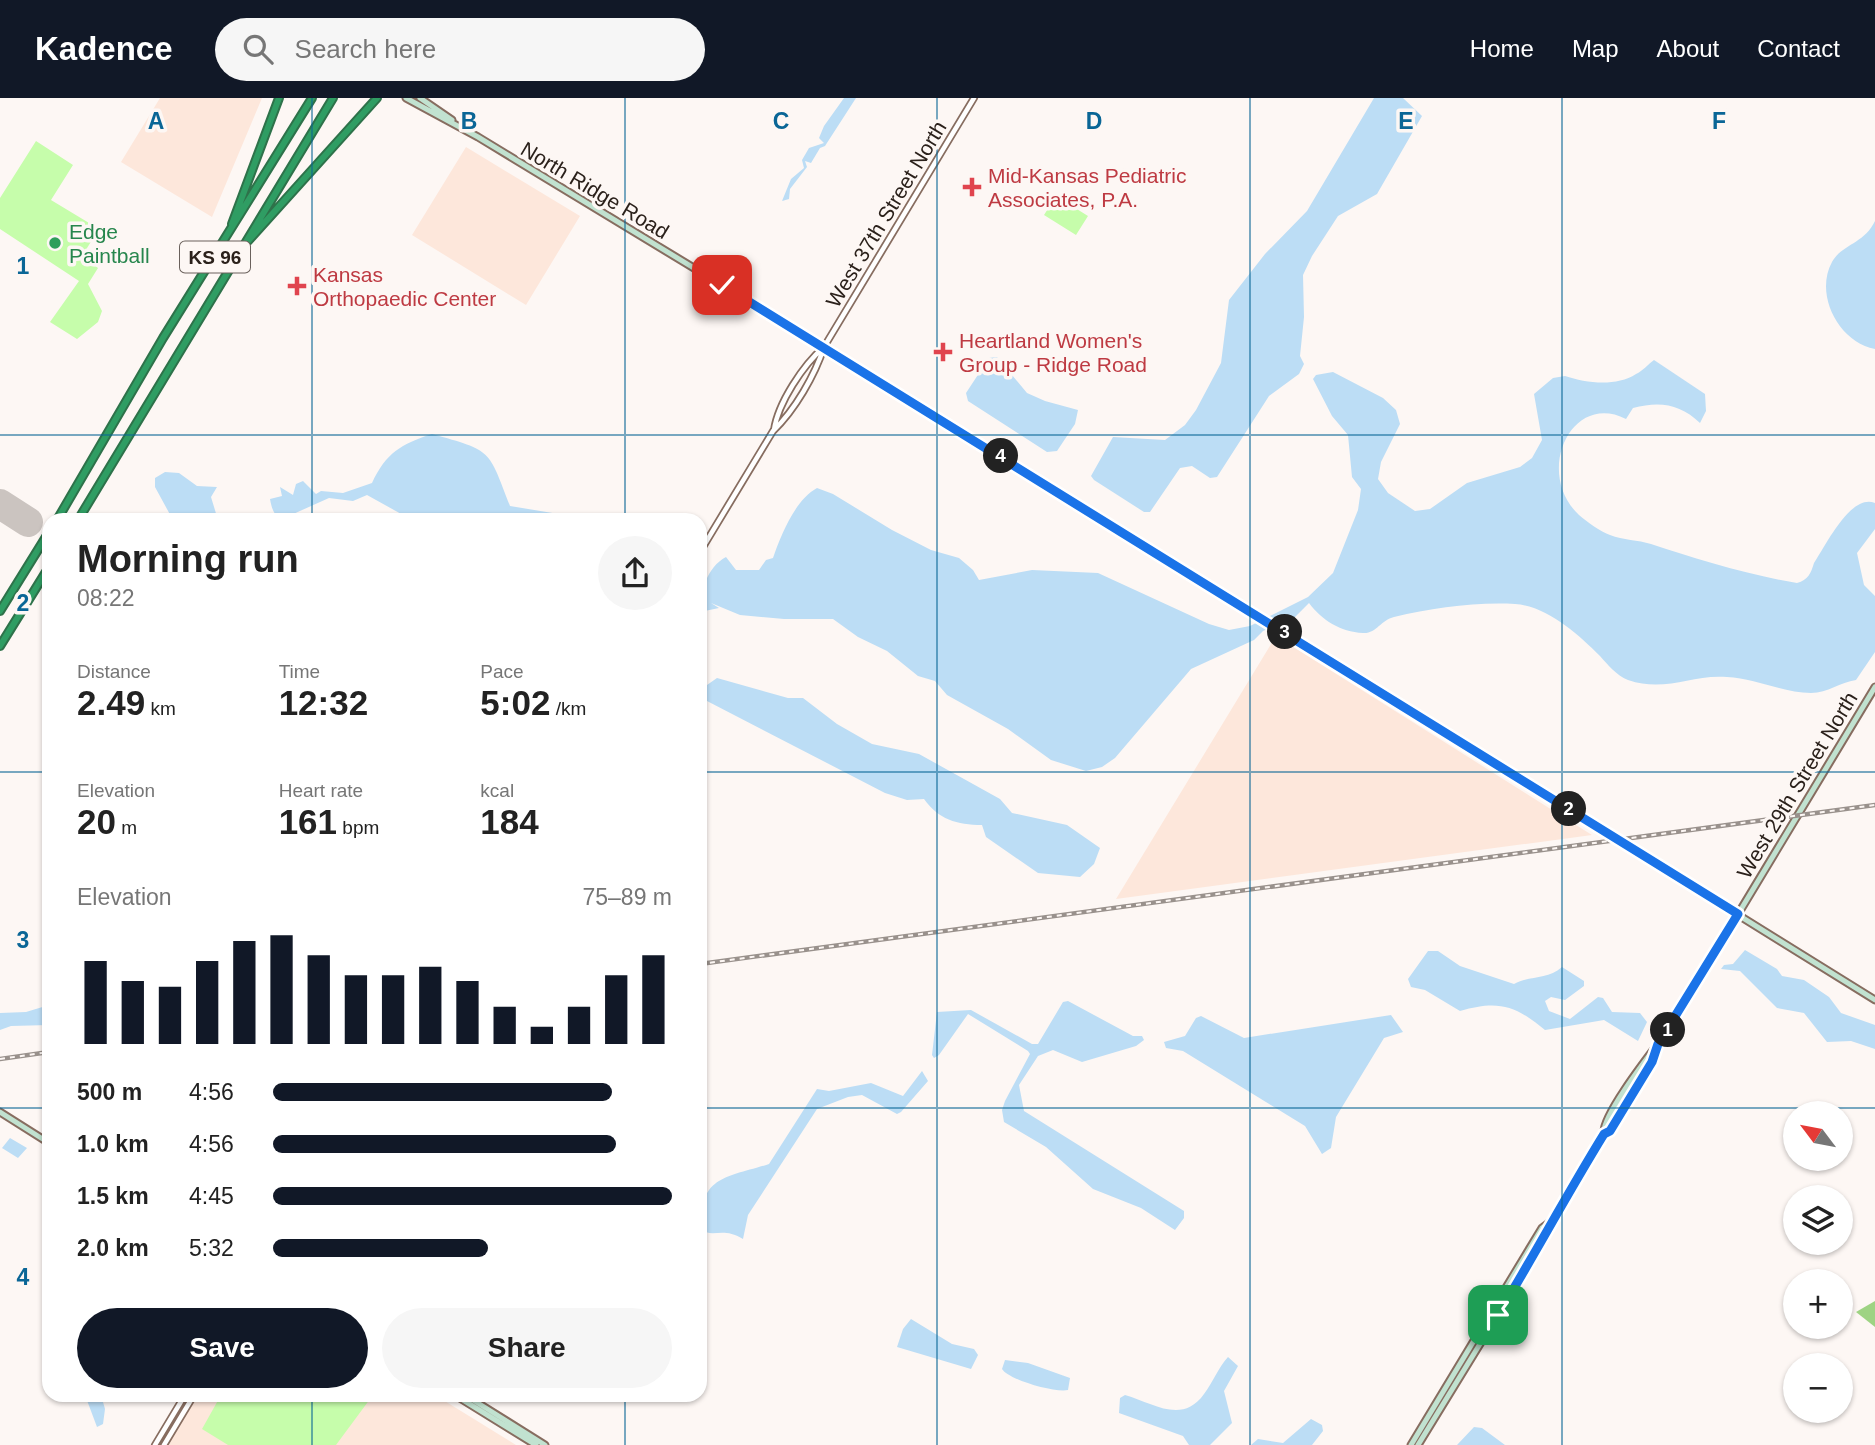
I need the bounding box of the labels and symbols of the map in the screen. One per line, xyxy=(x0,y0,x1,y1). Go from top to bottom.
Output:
text: A xyxy=(148,108,164,134)
text: B xyxy=(461,108,477,134)
text: C xyxy=(773,108,789,134)
text: D xyxy=(1086,108,1102,134)
text: E xyxy=(1398,108,1414,134)
text: F xyxy=(1712,108,1726,134)
street label: West 37th Street North xyxy=(821,117,951,311)
street label: North Ridge Road xyxy=(517,137,673,243)
place label: Mid-Kansas Pediatric Associates, P.A. xyxy=(988,164,1186,211)
marker: Mid-Kansas Pediatric Associates, P.A. xyxy=(962,177,982,197)
place label: Edge Paintball xyxy=(69,220,150,267)
marker: Edge Paintball xyxy=(47,235,63,251)
road number: KS 96 xyxy=(180,242,250,272)
text: 1 xyxy=(17,253,30,279)
pin xyxy=(692,255,752,315)
place label: Kansas Orthopaedic Center xyxy=(313,263,496,310)
marker: Kansas Orthopaedic Center xyxy=(287,276,307,296)
place label: Heartland Women's Group - Ridge Road xyxy=(959,329,1147,376)
marker: Heartland Women's Group - Ridge Road xyxy=(933,342,953,362)
pin: 4 xyxy=(984,438,1018,474)
text: 2 xyxy=(17,590,29,616)
pin: 3 xyxy=(1268,614,1302,650)
street label: West 29th Street North xyxy=(1732,688,1862,882)
pin: 2 xyxy=(1552,792,1586,826)
text: 3 xyxy=(17,927,29,953)
pin: 1 xyxy=(1650,1012,1686,1048)
north arrow xyxy=(1783,1101,1853,1171)
text: 4 xyxy=(17,1264,30,1290)
pin xyxy=(1468,1285,1528,1345)

